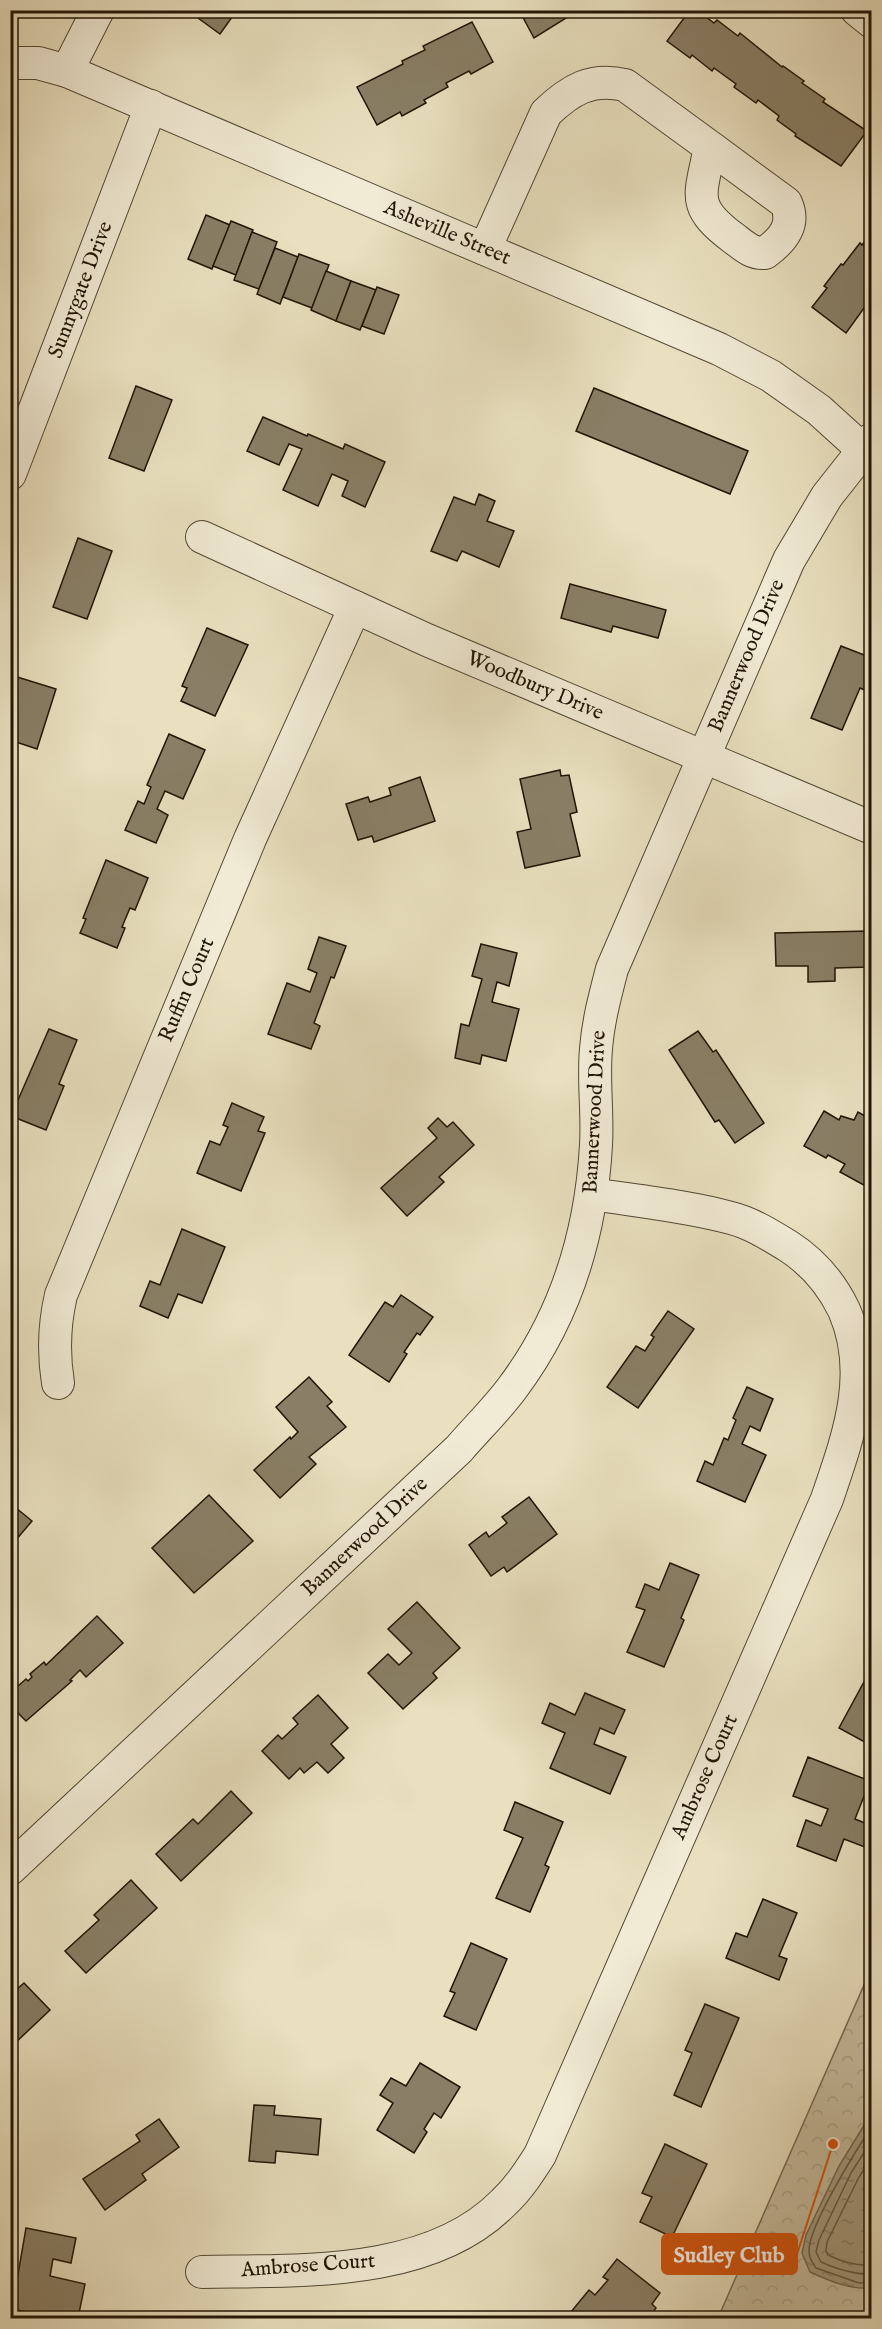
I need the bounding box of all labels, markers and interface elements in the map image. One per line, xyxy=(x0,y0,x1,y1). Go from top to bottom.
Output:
street label: Asheville Street xyxy=(379,194,514,272)
street label: Sunnygate Drive xyxy=(42,217,120,362)
street label: Bannerwood Drive xyxy=(703,575,792,737)
street label: Woodbury Drive xyxy=(462,645,608,727)
street label: Ruffin Court xyxy=(153,934,221,1046)
street label: Bannerwood Drive xyxy=(577,1029,613,1194)
street label: Bannerwood Drive xyxy=(296,1471,434,1603)
street label: Ambrose Court xyxy=(665,1710,745,1845)
callout: Sudley Club xyxy=(662,2234,797,2274)
text: Sudley Club xyxy=(674,2242,785,2270)
street label: Ambrose Court xyxy=(239,2248,376,2284)

